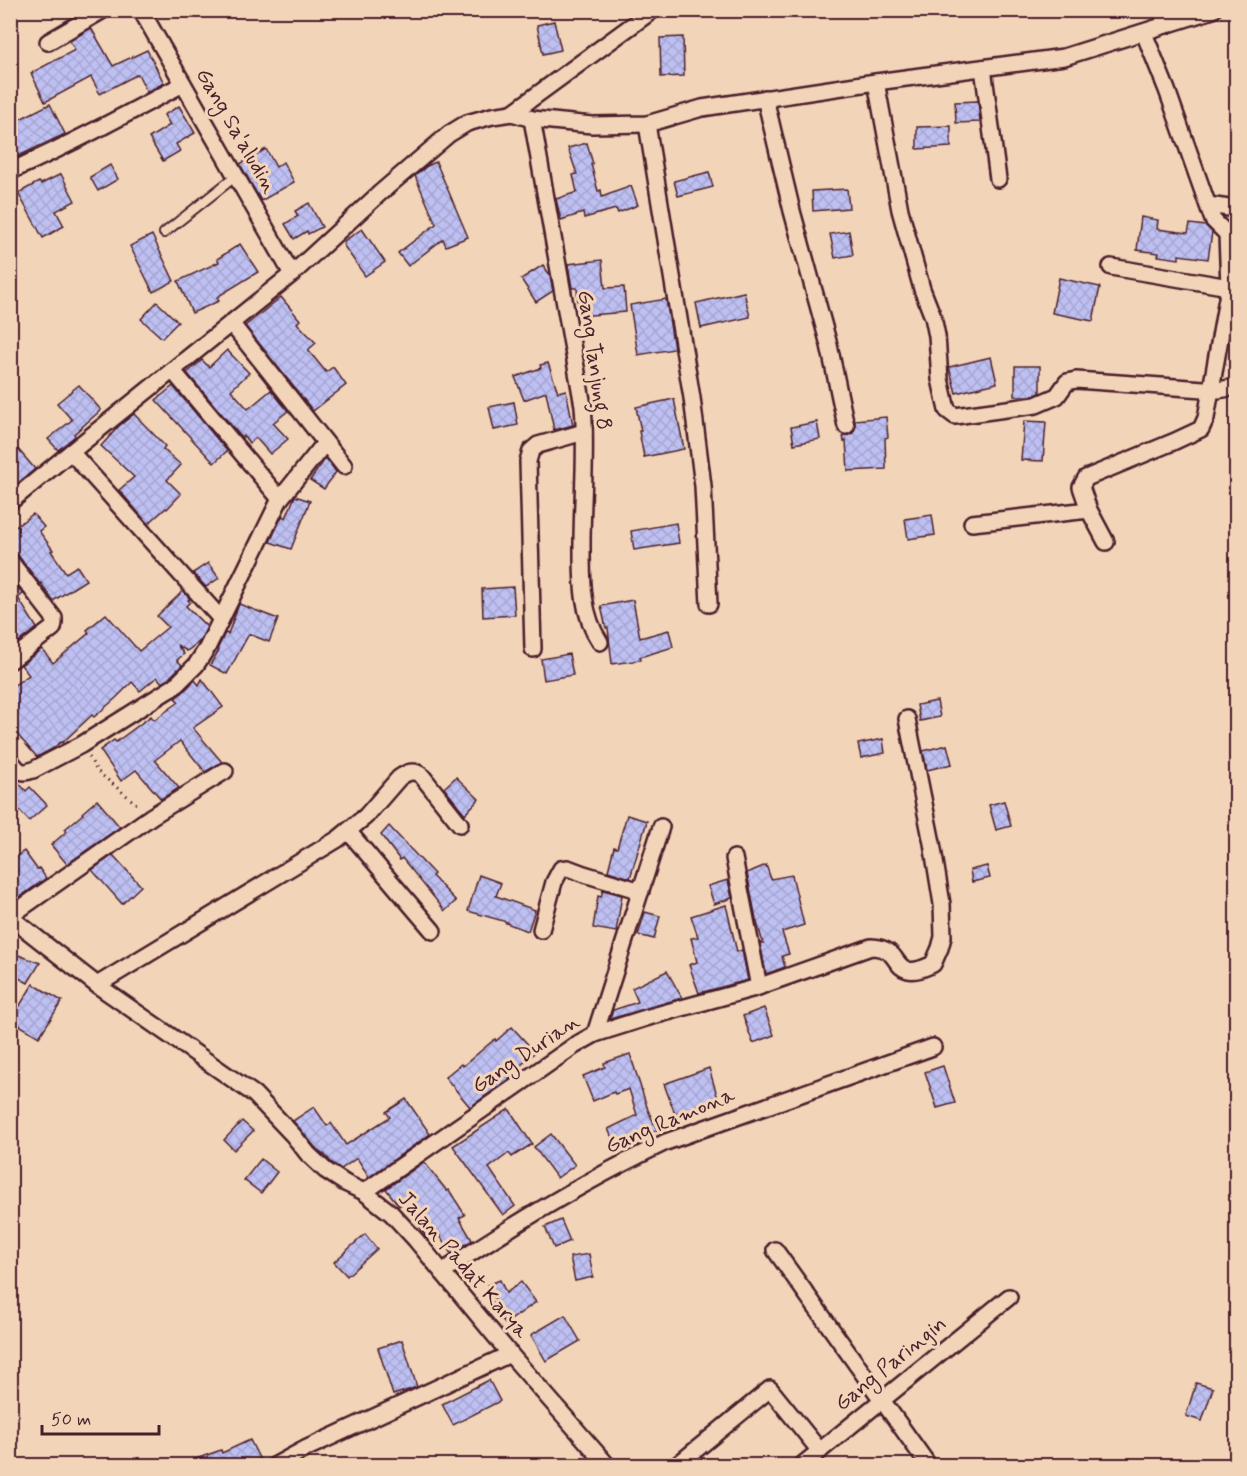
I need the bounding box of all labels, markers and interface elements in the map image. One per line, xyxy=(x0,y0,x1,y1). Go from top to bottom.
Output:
street label: Gang Sa'aludin xyxy=(186,63,283,200)
street label: Gang Tanjung 8 xyxy=(567,288,618,432)
street label: Gang Durian xyxy=(467,1008,587,1103)
street label: Gang Ramona xyxy=(601,1081,741,1164)
street label: Jalan Padat Karya xyxy=(391,1186,535,1345)
street label: Gang Paringin xyxy=(829,1310,955,1420)
scale bar xyxy=(42,1398,159,1436)
text: 50 m xyxy=(51,1408,91,1432)

